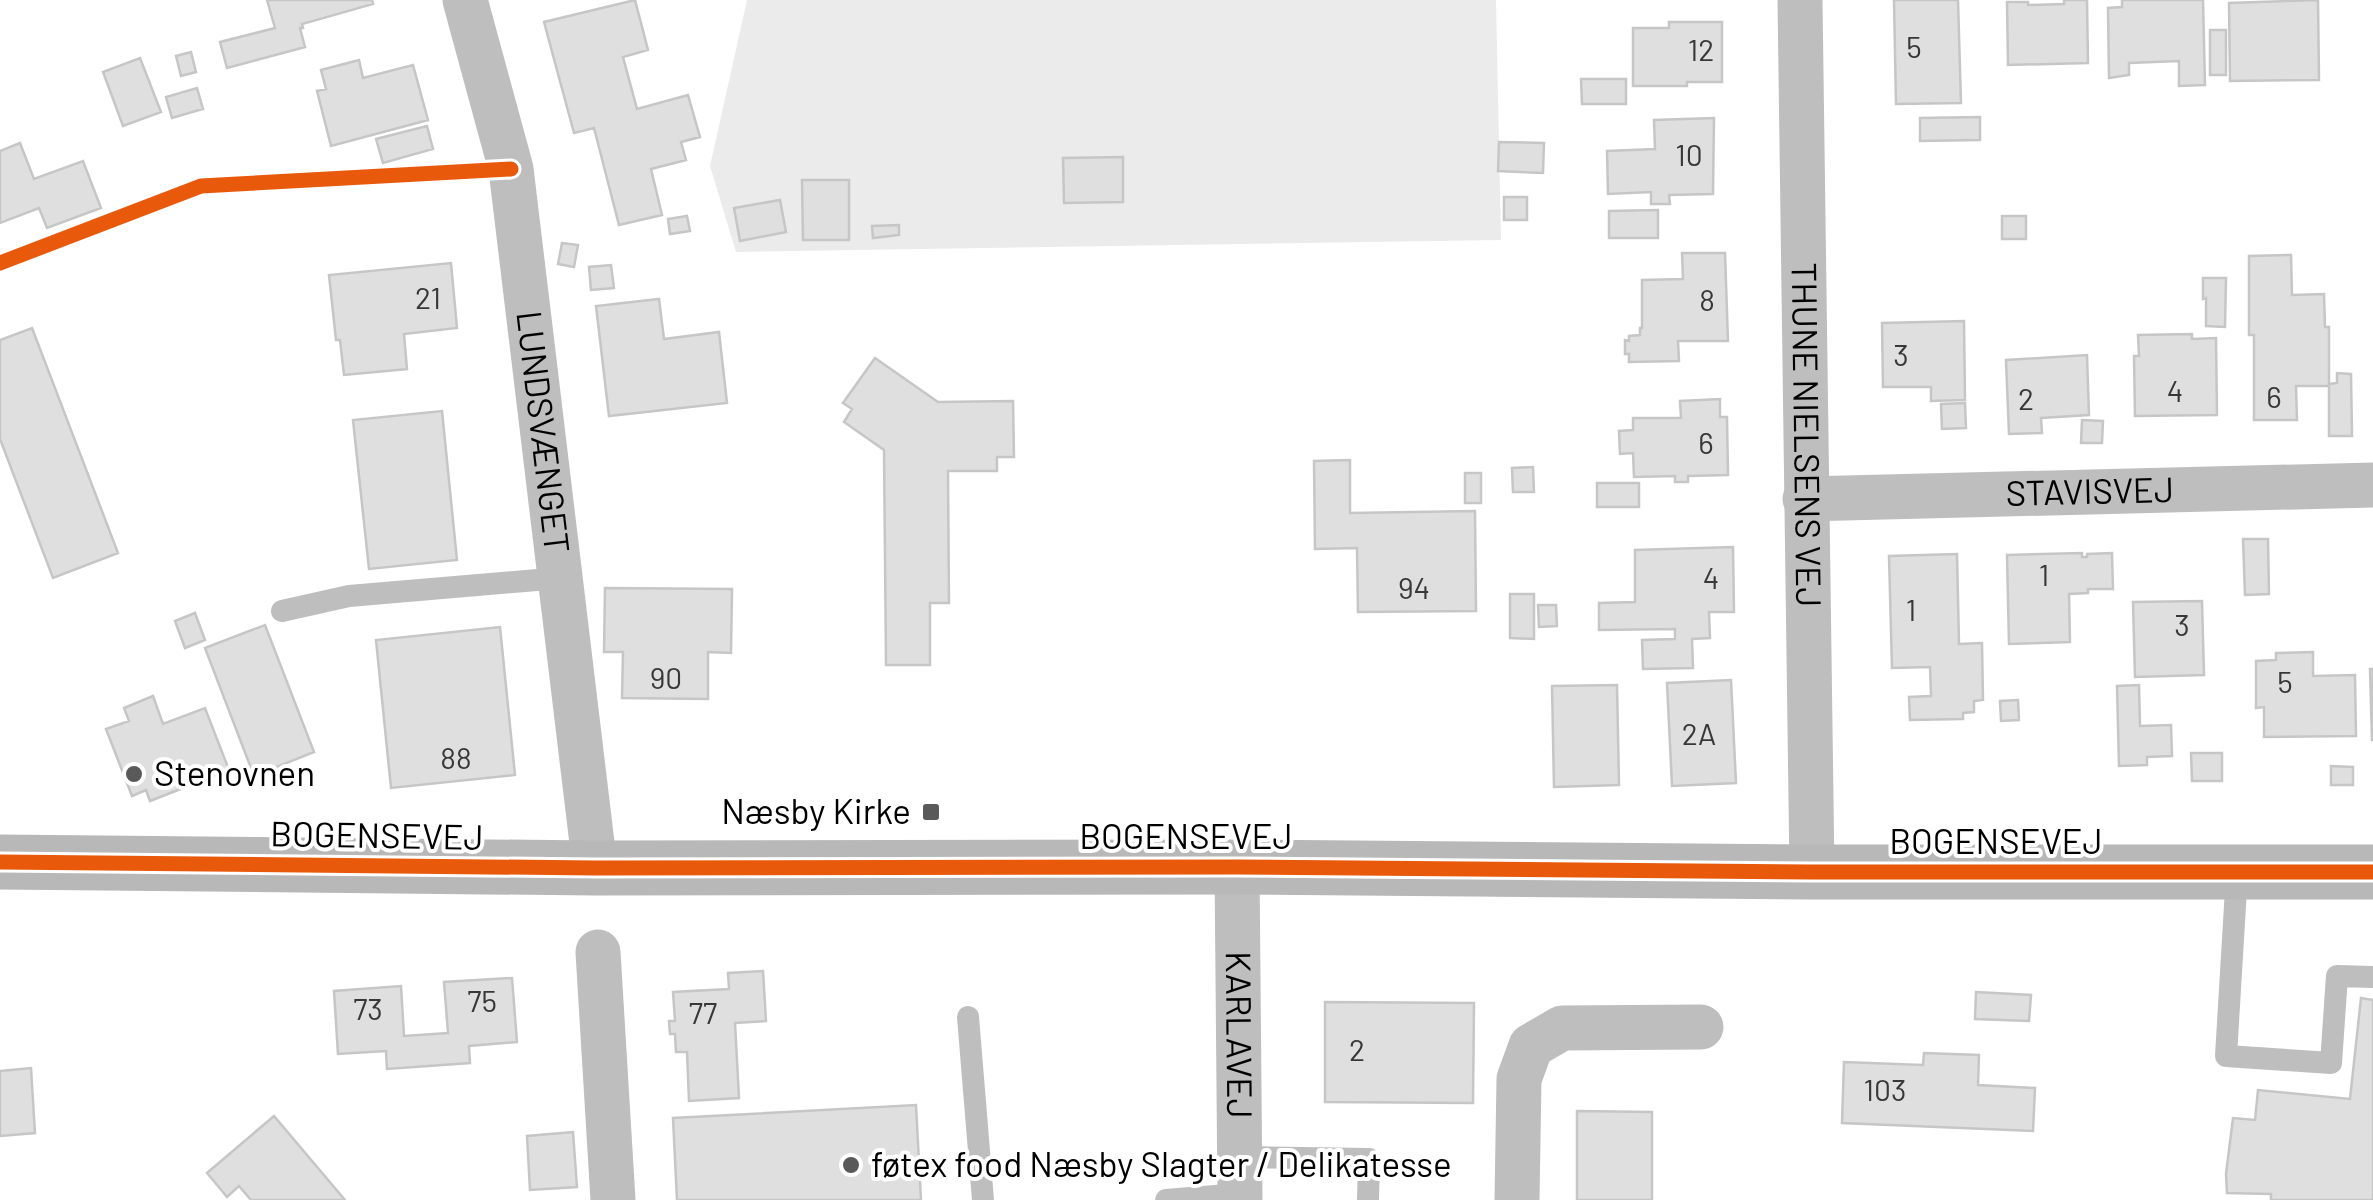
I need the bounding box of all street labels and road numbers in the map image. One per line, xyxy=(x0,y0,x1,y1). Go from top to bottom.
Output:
street label: THUNE NIELSENS VEJ xyxy=(1785,262,1831,608)
street label: LUNDSVÆNGET xyxy=(509,308,580,555)
street label: STAVISVEJ xyxy=(2005,467,2175,513)
street label: BOGENSEVEJ xyxy=(270,811,484,857)
street label: BOGENSEVEJ xyxy=(1079,814,1293,856)
street label: BOGENSEVEJ xyxy=(1889,819,2103,861)
street label: KARLAVEJ xyxy=(1219,951,1262,1119)

